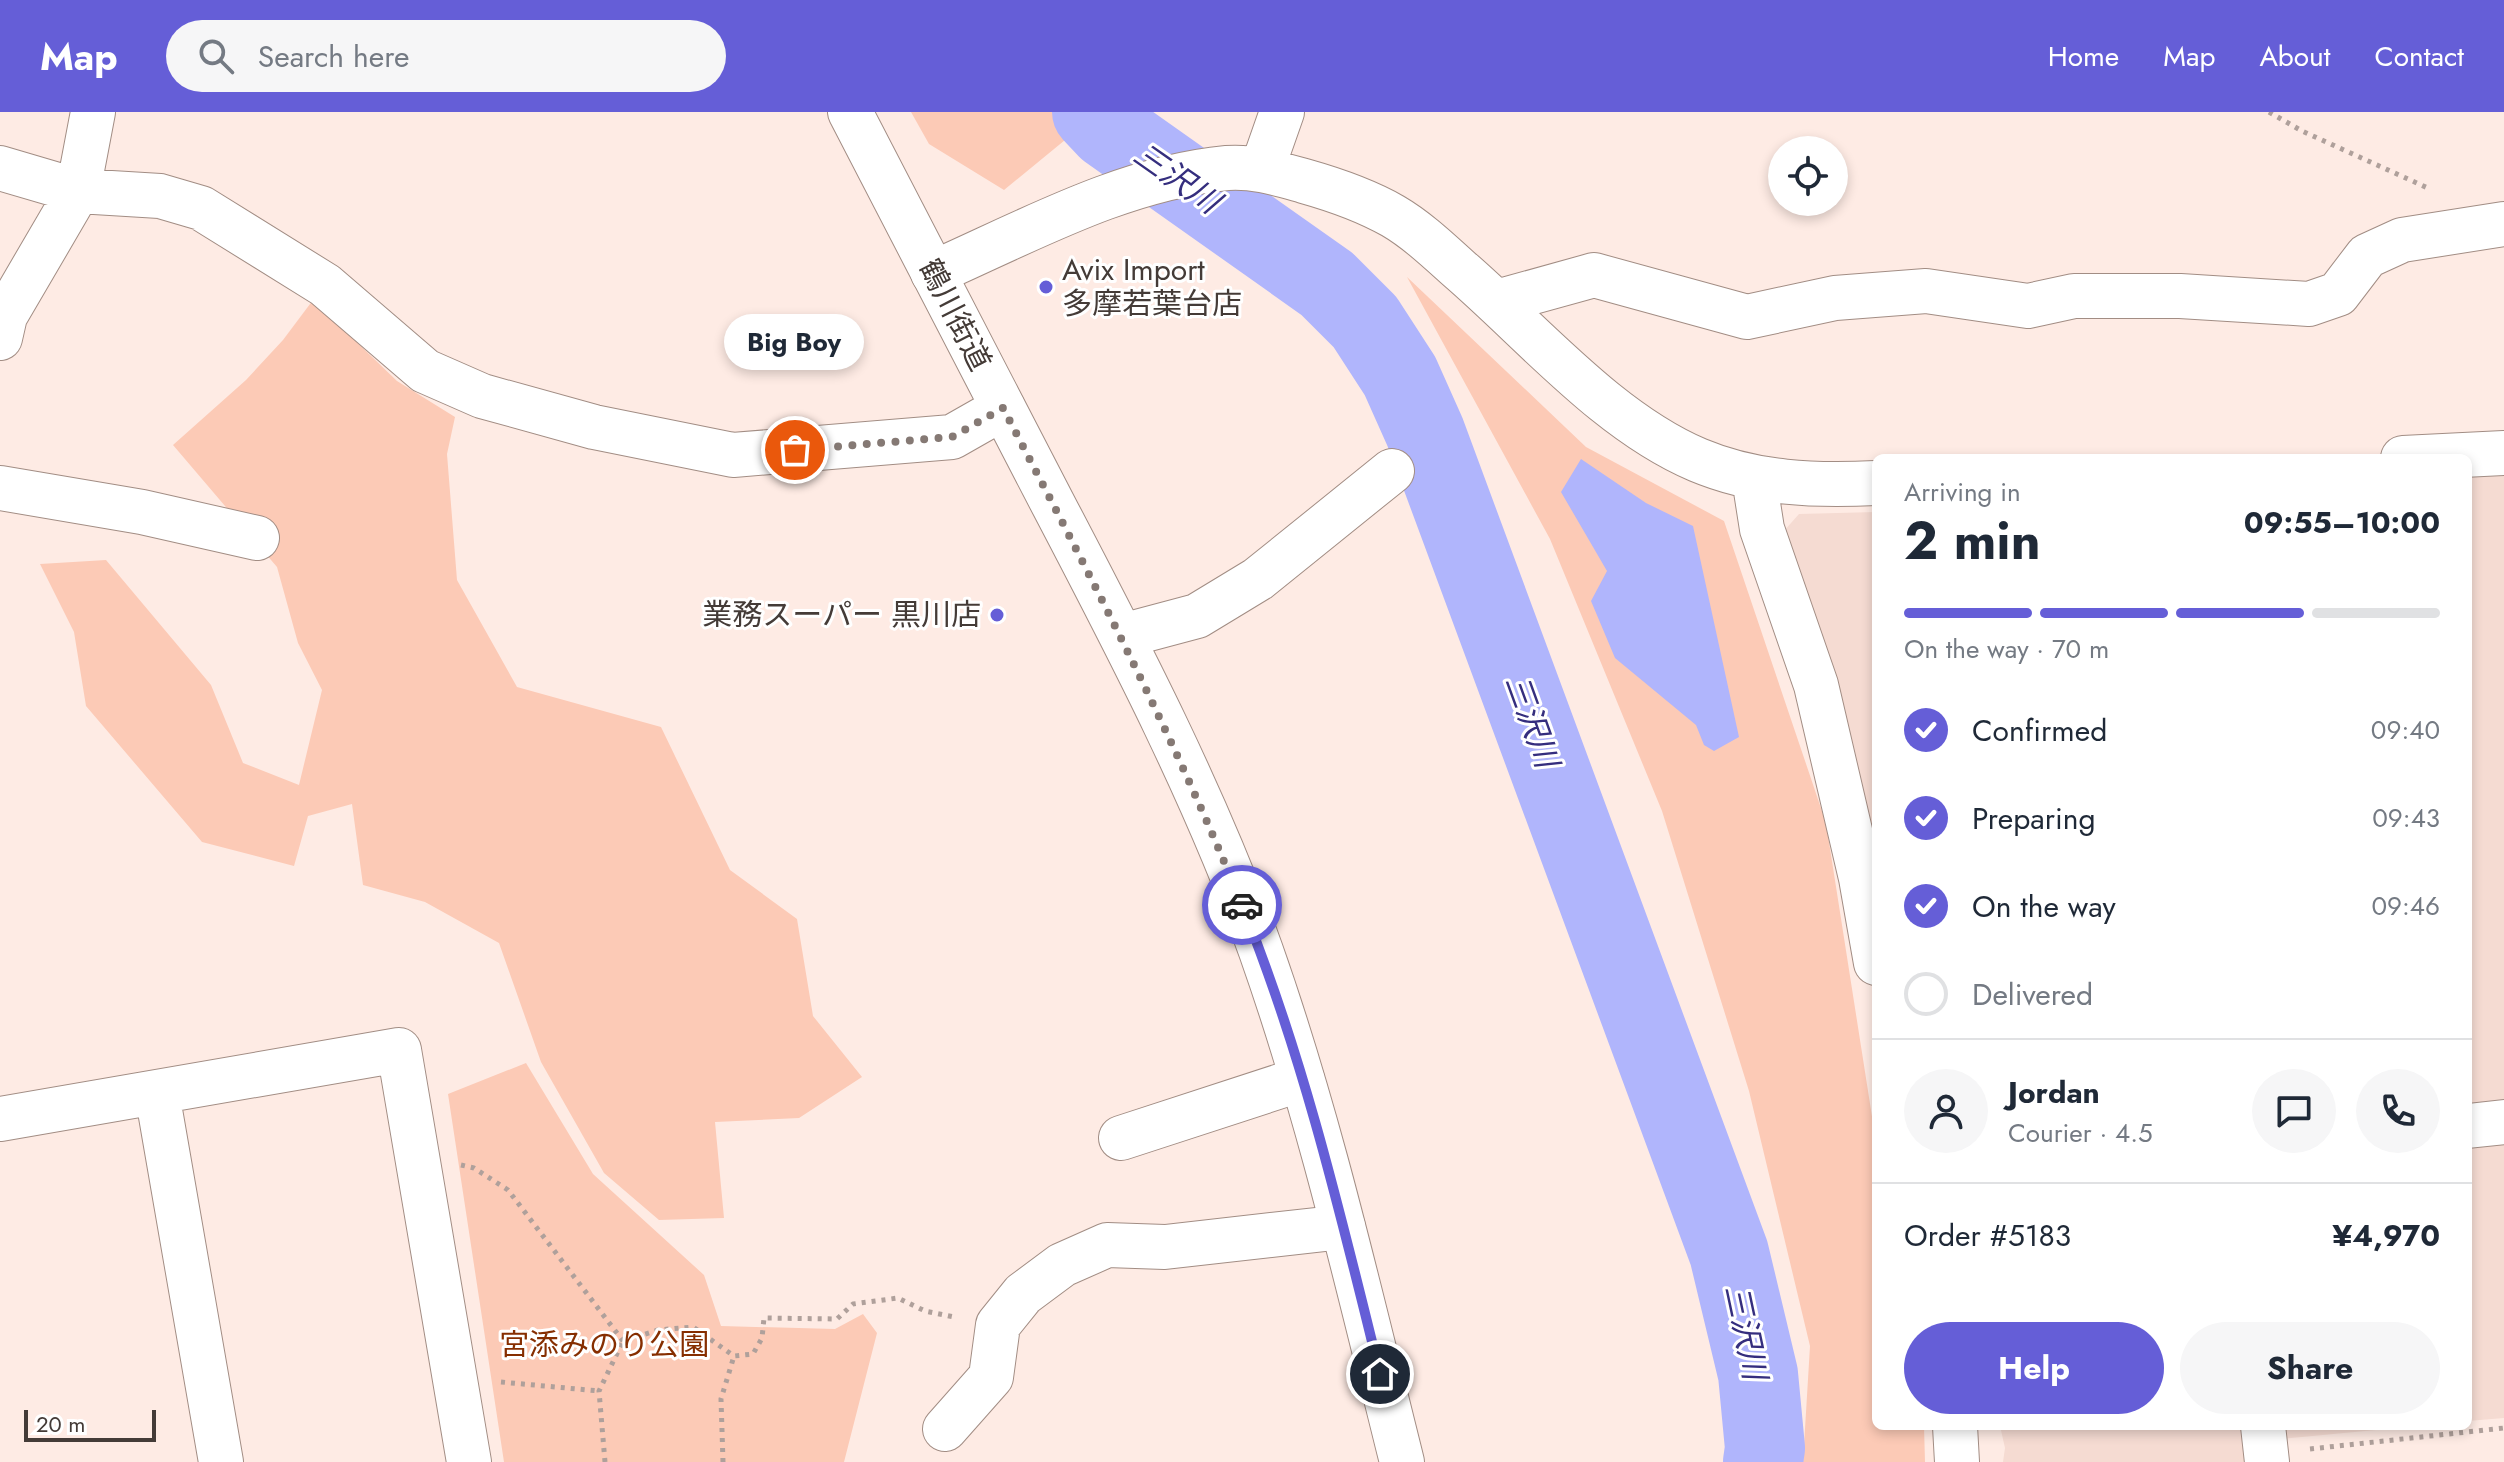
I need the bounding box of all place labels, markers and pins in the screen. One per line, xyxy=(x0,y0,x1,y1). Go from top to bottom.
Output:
place label: Avix Import 多摩若葉台店 xyxy=(1062,248,1242,325)
marker: Avix Import 多摩若葉台店 xyxy=(1037,278,1055,296)
callout: Big Boy xyxy=(725,314,865,370)
pin xyxy=(761,416,829,484)
place label: 業務スーパー 黒川店 xyxy=(702,593,981,636)
marker: 業務スーパー 黒川店 xyxy=(988,606,1006,624)
pin xyxy=(1346,1340,1414,1408)

